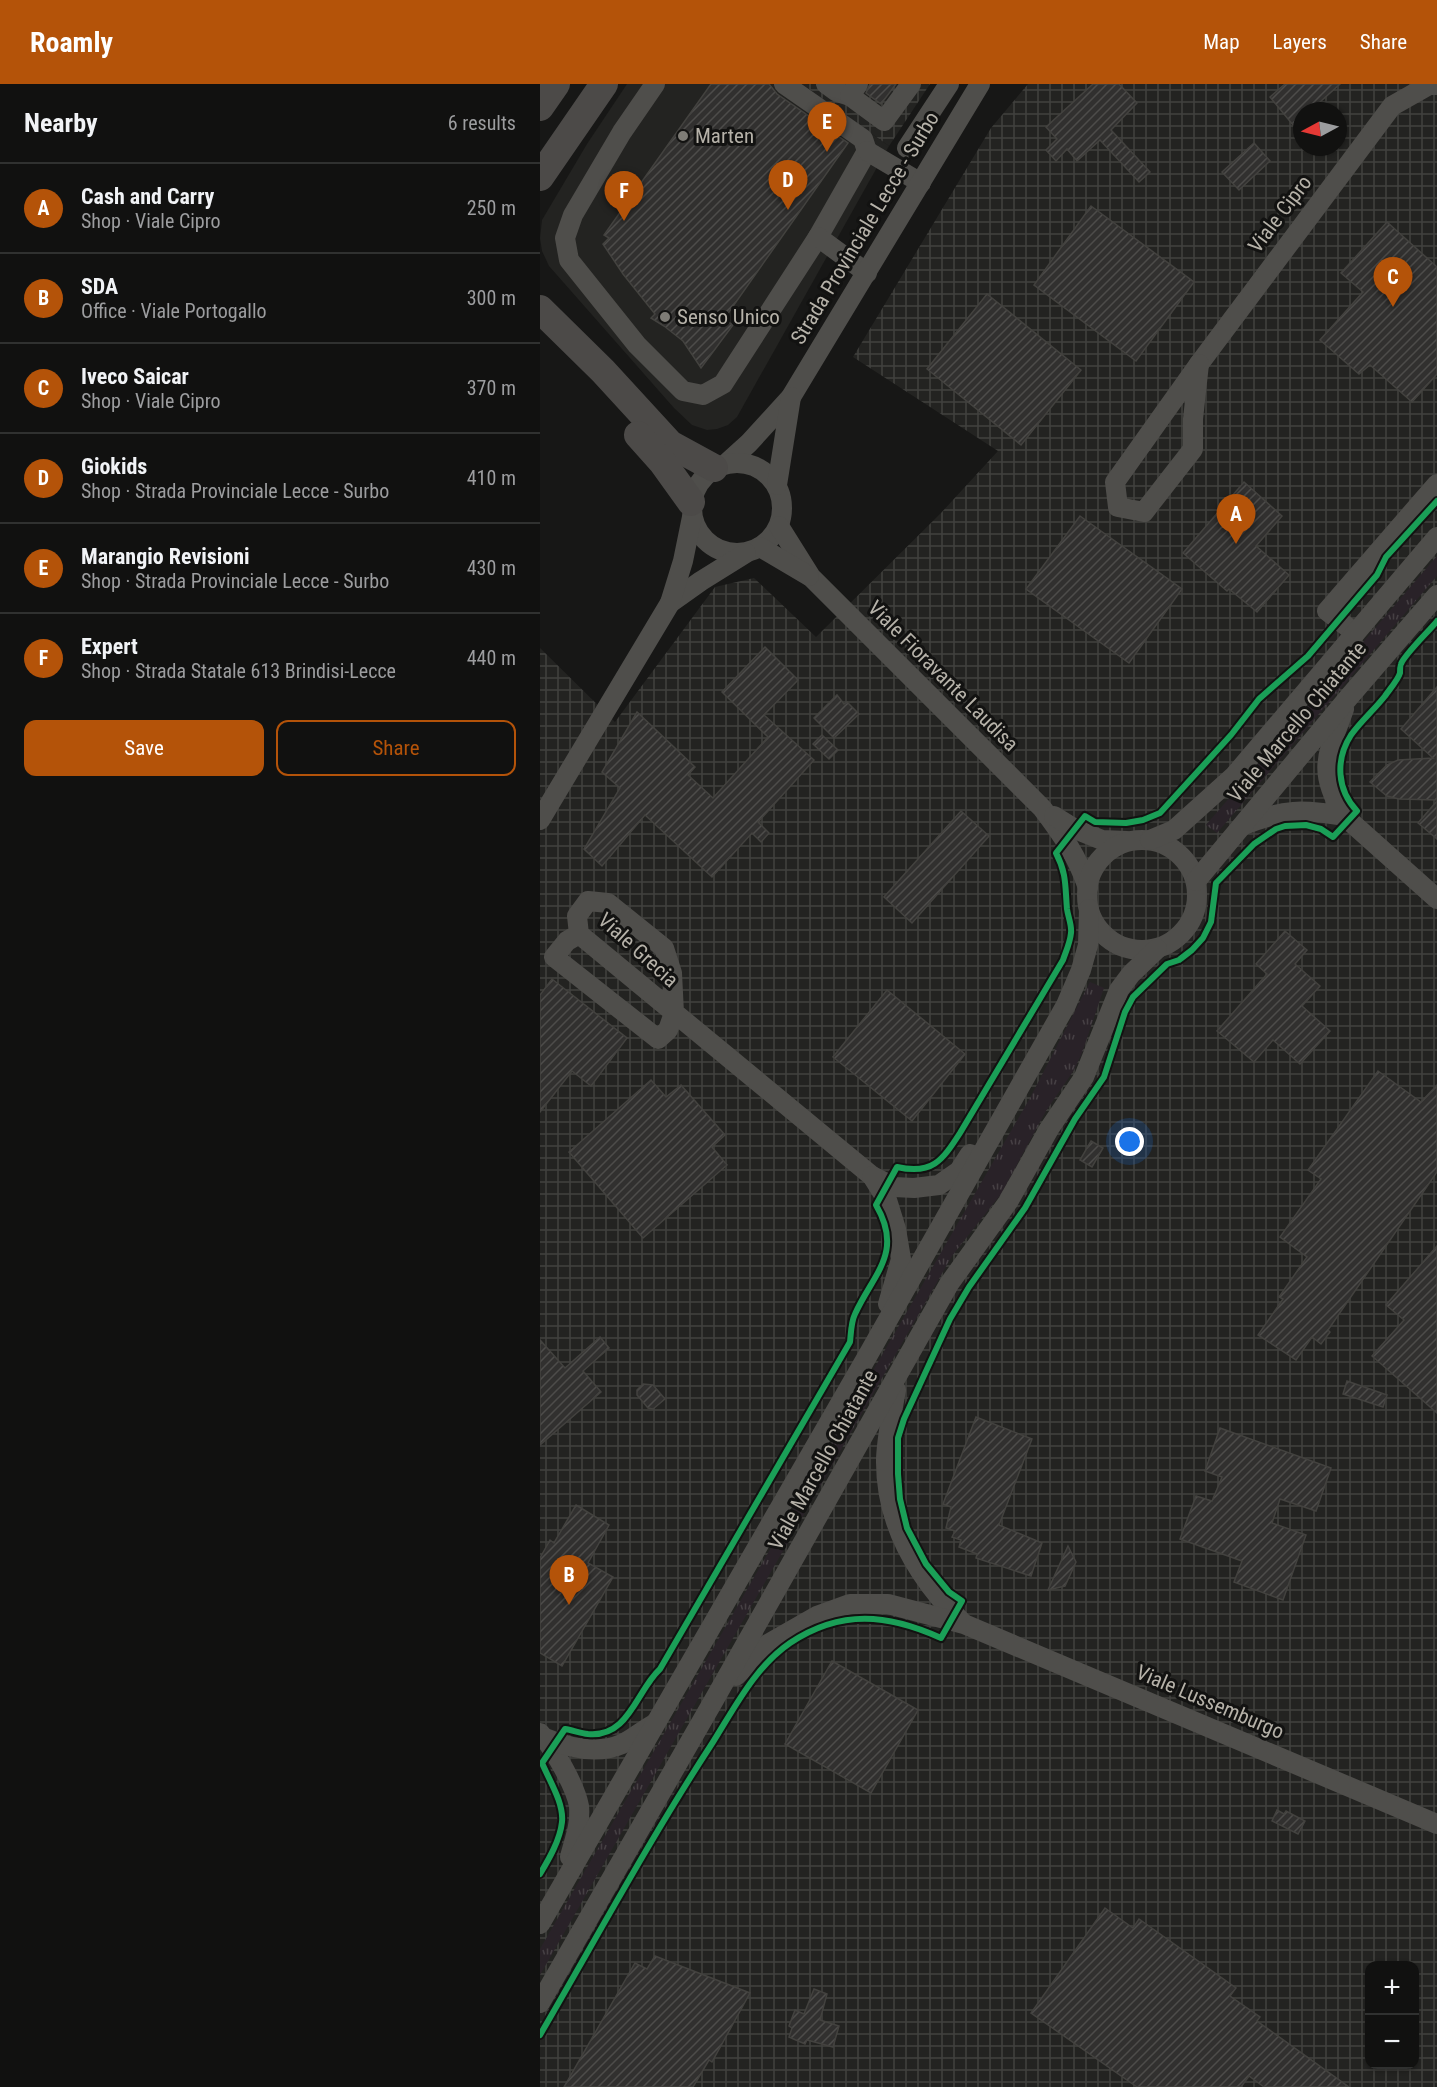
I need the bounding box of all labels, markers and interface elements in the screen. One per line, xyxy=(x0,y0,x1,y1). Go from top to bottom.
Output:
text: Roamly xyxy=(30,26,113,59)
text: Map xyxy=(1203,30,1240,54)
text: Layers xyxy=(1273,30,1327,54)
text: Share xyxy=(1360,30,1407,54)
north arrow xyxy=(1293,102,1347,156)
pin: E xyxy=(808,103,846,152)
street label: Strada Provinciale Lecce - Surbo xyxy=(786,107,944,349)
text: Nearby xyxy=(24,108,98,138)
text: 6 results xyxy=(448,111,516,135)
place label: Marten xyxy=(695,124,754,148)
marker: Marten xyxy=(676,129,690,143)
pin: D xyxy=(768,160,808,210)
street label: Viale Cipro xyxy=(1243,171,1317,257)
pin: F xyxy=(604,172,644,221)
text: Cash and Carry xyxy=(81,184,214,209)
text: A xyxy=(38,196,49,220)
text: 250 m xyxy=(467,196,516,220)
text: Shop · Viale Cipro xyxy=(81,209,221,233)
pin: C xyxy=(1374,258,1412,307)
text: SDA xyxy=(81,274,118,299)
text: B xyxy=(38,286,49,310)
text: 300 m xyxy=(467,286,516,310)
text: Office · Viale Portogallo xyxy=(81,299,267,323)
place label: Senso Unico xyxy=(677,305,780,329)
marker: Senso Unico xyxy=(658,310,672,324)
text: Iveco Saicar xyxy=(81,364,189,389)
text: C xyxy=(38,376,49,400)
text: 370 m xyxy=(467,376,516,400)
text: Shop · Viale Cipro xyxy=(81,389,221,413)
text: Giokids xyxy=(81,454,147,479)
text: D xyxy=(38,466,49,490)
text: 410 m xyxy=(467,466,516,490)
text: Shop · Strada Provinciale Lecce - Surbo xyxy=(81,479,389,503)
pin: A xyxy=(1216,494,1256,544)
text: Marangio Revisioni xyxy=(81,544,250,569)
text: E xyxy=(39,556,48,580)
text: 430 m xyxy=(467,556,516,580)
text: Shop · Strada Provinciale Lecce - Surbo xyxy=(81,569,389,593)
street label: Viale Fioravante Laudisa xyxy=(863,596,1023,756)
text: Expert xyxy=(81,634,138,659)
street label: Viale Marcello Chiatante xyxy=(1223,637,1371,807)
text: F xyxy=(39,646,48,670)
text: 440 m xyxy=(467,646,516,670)
text: Shop · Strada Statale 613 Brindisi-Lecce xyxy=(81,659,396,683)
button: Save xyxy=(24,720,264,776)
button: Share xyxy=(276,720,516,776)
street label: Viale Grecia xyxy=(593,908,683,992)
your location xyxy=(1115,1127,1144,1156)
street label: Viale Marcello Chiatante xyxy=(763,1366,883,1554)
pin: B xyxy=(549,1556,588,1605)
street label: Viale Lussemburgo xyxy=(1132,1660,1288,1744)
map controls xyxy=(1365,1961,1419,2069)
button: + xyxy=(1365,1961,1419,2015)
button: − xyxy=(1365,2015,1419,2069)

